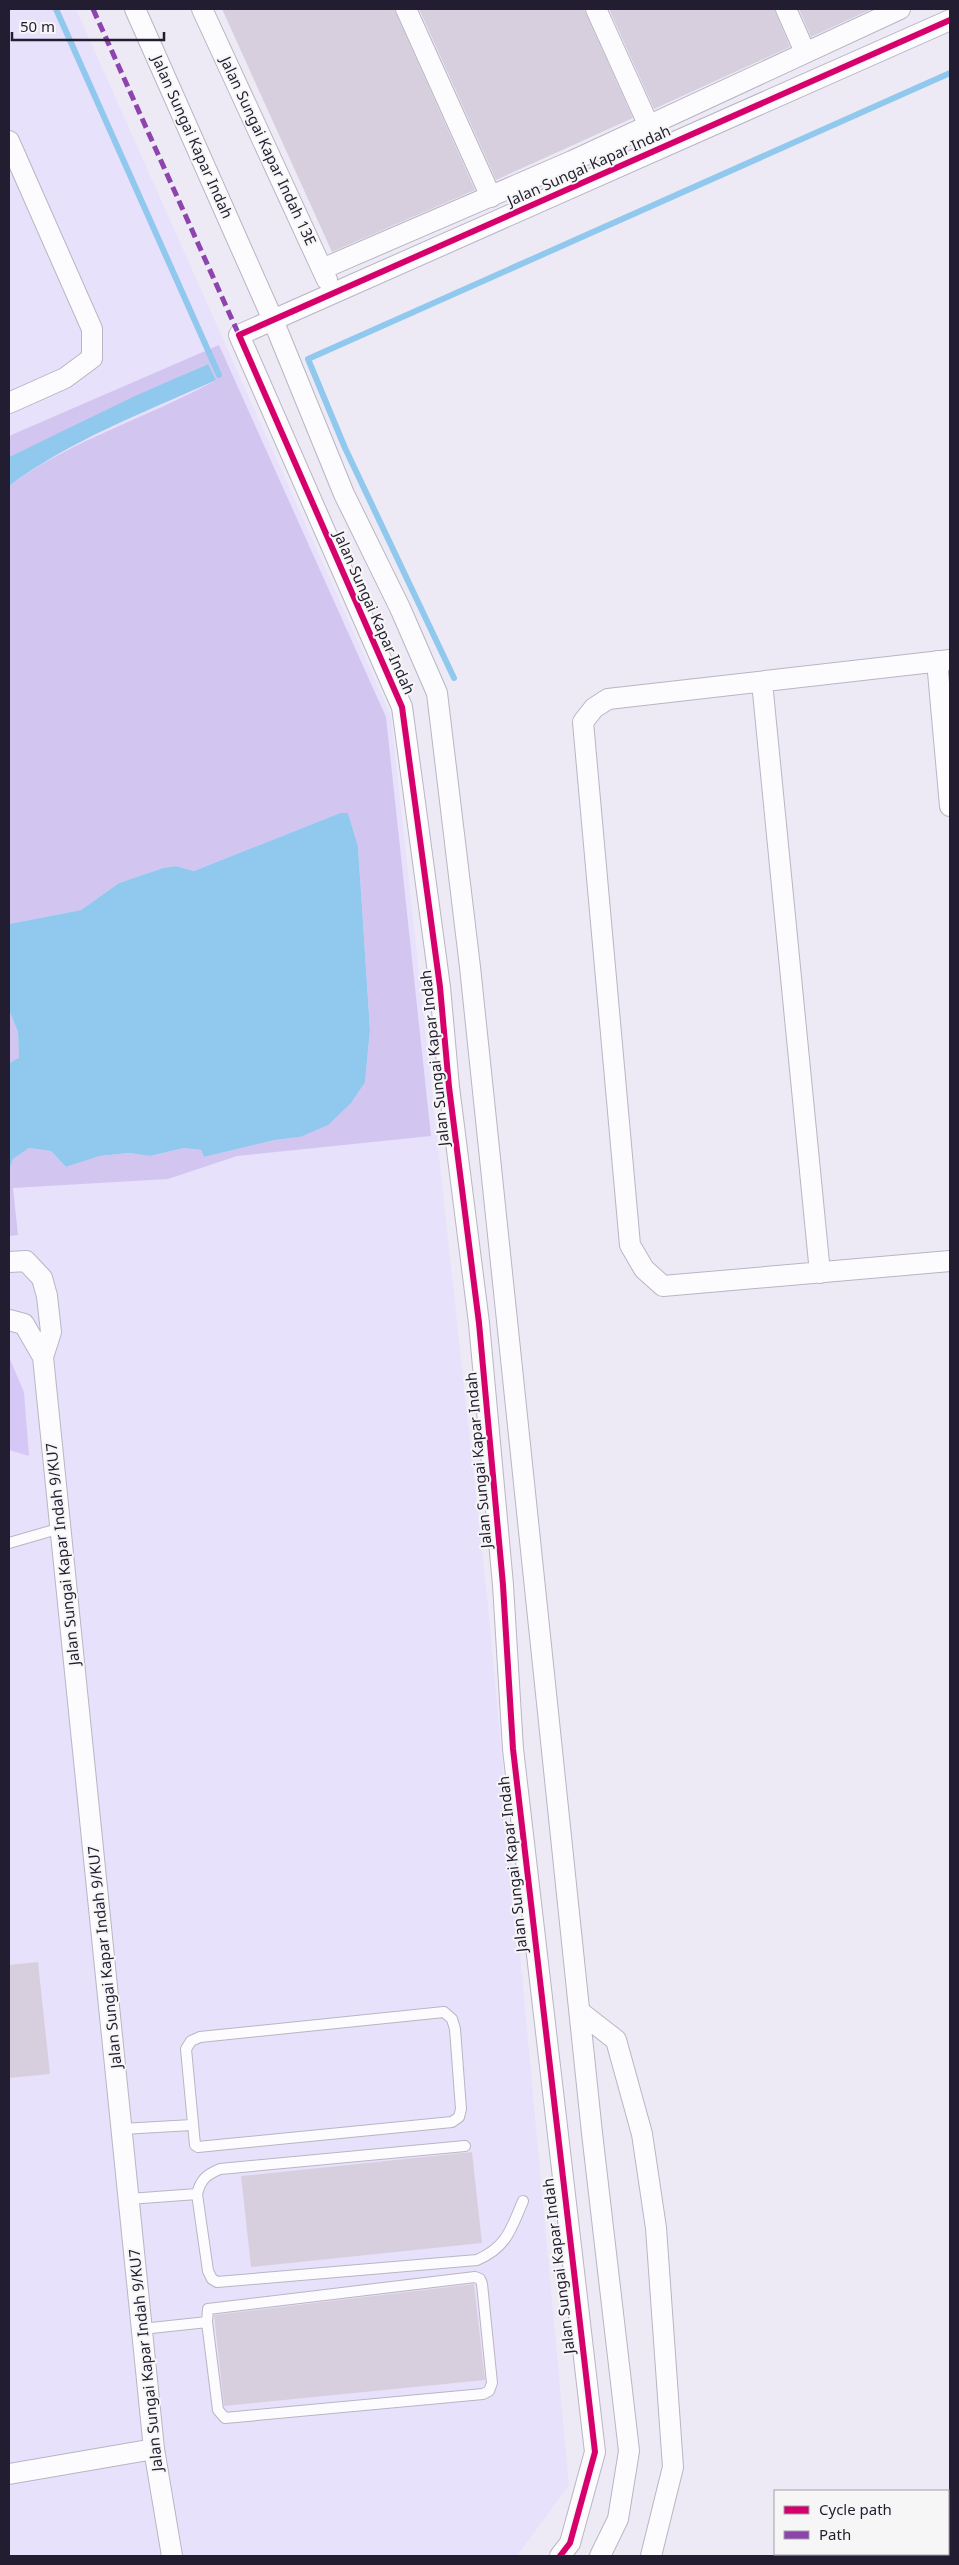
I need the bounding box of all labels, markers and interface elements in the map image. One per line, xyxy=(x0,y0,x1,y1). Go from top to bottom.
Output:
scale bar xyxy=(12,10,165,42)
text: 50 m xyxy=(20,16,55,36)
street label: Jalan Sungai Kapar Indah xyxy=(147,50,238,221)
street label: Jalan Sungai Kapar Indah 13E xyxy=(215,51,322,248)
street label: Jalan Sungai Kapar Indah xyxy=(502,120,673,211)
street label: Jalan Sungai Kapar Indah xyxy=(329,526,420,697)
street label: Jalan Sungai Kapar Indah xyxy=(415,969,453,1149)
street label: Jalan Sungai Kapar Indah xyxy=(460,1371,496,1551)
street label: Jalan Sungai Kapar Indah 9/KU7 xyxy=(40,1442,84,1668)
street label: Jalan Sungai Kapar Indah xyxy=(493,1775,531,1955)
street label: Jalan Sungai Kapar Indah 9/KU7 xyxy=(82,1845,126,2071)
street label: Jalan Sungai Kapar Indah xyxy=(537,2177,579,2357)
street label: Jalan Sungai Kapar Indah 9/KU7 xyxy=(123,2248,167,2474)
legend xyxy=(774,2490,949,2555)
text: Cycle path xyxy=(819,2499,892,2519)
text: Path xyxy=(819,2524,851,2544)

